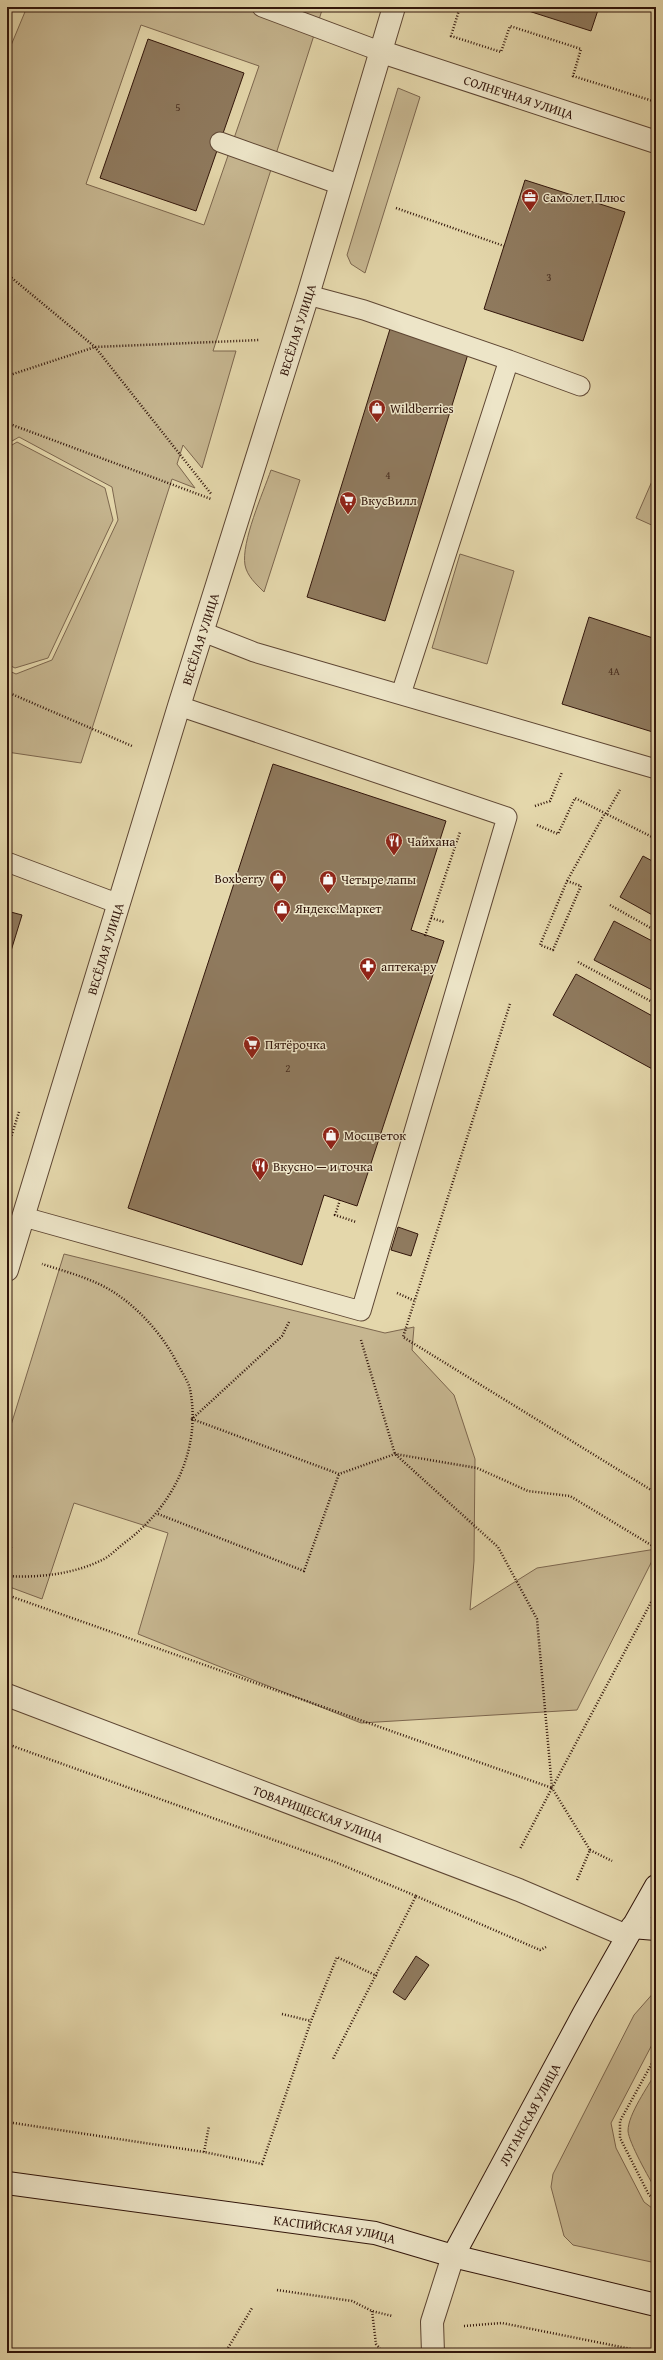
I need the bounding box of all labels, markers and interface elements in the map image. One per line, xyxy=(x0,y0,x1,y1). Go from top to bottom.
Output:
street label: СОЛНЕЧНАЯ УЛИЦА xyxy=(461,70,576,124)
house number: 5 xyxy=(175,99,181,115)
office icon: Самолет Плюс xyxy=(520,187,540,212)
place label: Самолет Плюс xyxy=(543,188,626,207)
house number: 3 xyxy=(546,269,552,285)
street label: ВЕСЁЛАЯ УЛИЦА xyxy=(274,281,321,378)
shop icon: Wildberries xyxy=(367,398,387,423)
place label: Wildberries xyxy=(390,399,454,418)
house number: 4 xyxy=(385,467,391,483)
supermarket icon: ВкусВилл xyxy=(338,490,358,515)
place label: ВкусВилл xyxy=(361,491,417,510)
street label: ВЕСЁЛАЯ УЛИЦА xyxy=(177,591,224,687)
house number: 4А xyxy=(608,663,620,679)
restaurant icon: Чайхана xyxy=(384,831,404,856)
place label: Чайхана xyxy=(407,832,456,851)
shop icon: Boxberry xyxy=(268,868,288,893)
place label: Boxberry xyxy=(215,869,266,888)
shop icon: Четыре лапы xyxy=(318,869,338,894)
place label: Четыре лапы xyxy=(341,870,416,889)
shop icon: Яндекс.Маркет xyxy=(272,898,292,923)
place label: Яндекс.Маркет xyxy=(294,899,382,918)
street label: ВЕСЁЛАЯ УЛИЦА xyxy=(82,900,129,997)
pharmacy icon: аптека.ру xyxy=(358,956,378,981)
place label: аптека.ру xyxy=(381,957,437,976)
supermarket icon: Пятёрочка xyxy=(242,1034,262,1059)
place label: Пятёрочка xyxy=(265,1035,327,1054)
house number: 2 xyxy=(285,1060,291,1076)
shop icon: Мосцветок xyxy=(321,1125,341,1150)
place label: Мосцветок xyxy=(344,1126,406,1145)
restaurant icon: Вкусно — и точка xyxy=(250,1156,270,1181)
place label: Вкусно — и точка xyxy=(273,1157,374,1176)
street label: ТОВАРИЩЕСКАЯ УЛИЦА xyxy=(250,1780,386,1848)
street label: ЛУГАНСКАЯ УЛИЦА xyxy=(494,2060,565,2169)
street label: КАСПИЙСКАЯ УЛИЦА xyxy=(272,2210,398,2249)

